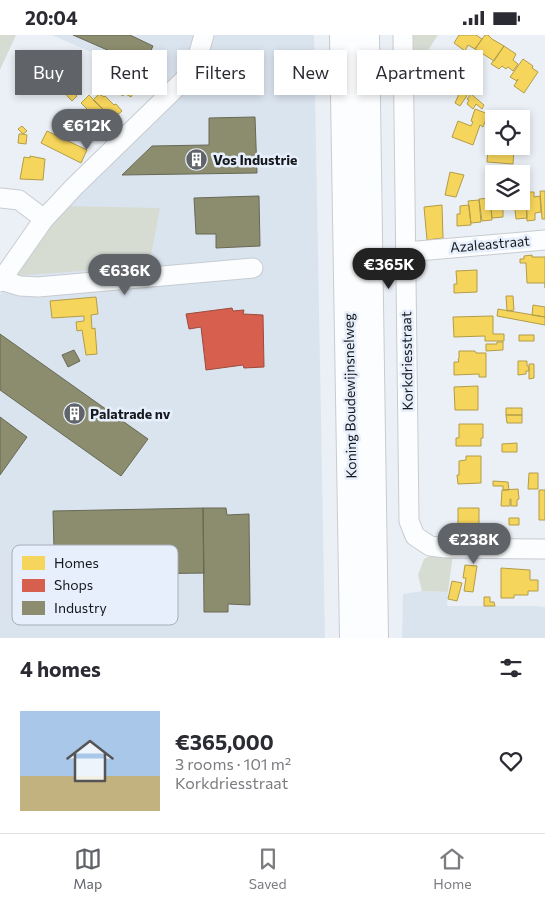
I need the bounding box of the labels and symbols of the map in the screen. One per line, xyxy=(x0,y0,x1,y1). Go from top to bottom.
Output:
pin: €612K xyxy=(52,109,122,151)
building icon: Vos Industrie xyxy=(185,148,209,172)
place label: Vos Industrie xyxy=(213,151,297,168)
street label: Azaleastraat xyxy=(449,232,531,255)
pin: €365K xyxy=(354,247,424,290)
pin: €636K xyxy=(90,253,160,296)
street label: Korkdriesstraat xyxy=(397,311,416,411)
street label: Koning Boudewijnsnelweg xyxy=(340,313,359,479)
building icon: Palatrade nv xyxy=(62,402,86,426)
place label: Palatrade nv xyxy=(90,405,171,422)
pin: €238K xyxy=(439,523,509,565)
legend xyxy=(12,545,178,625)
text: Homes xyxy=(54,554,99,571)
text: Shops xyxy=(54,576,93,593)
text: Industry xyxy=(54,599,107,616)

